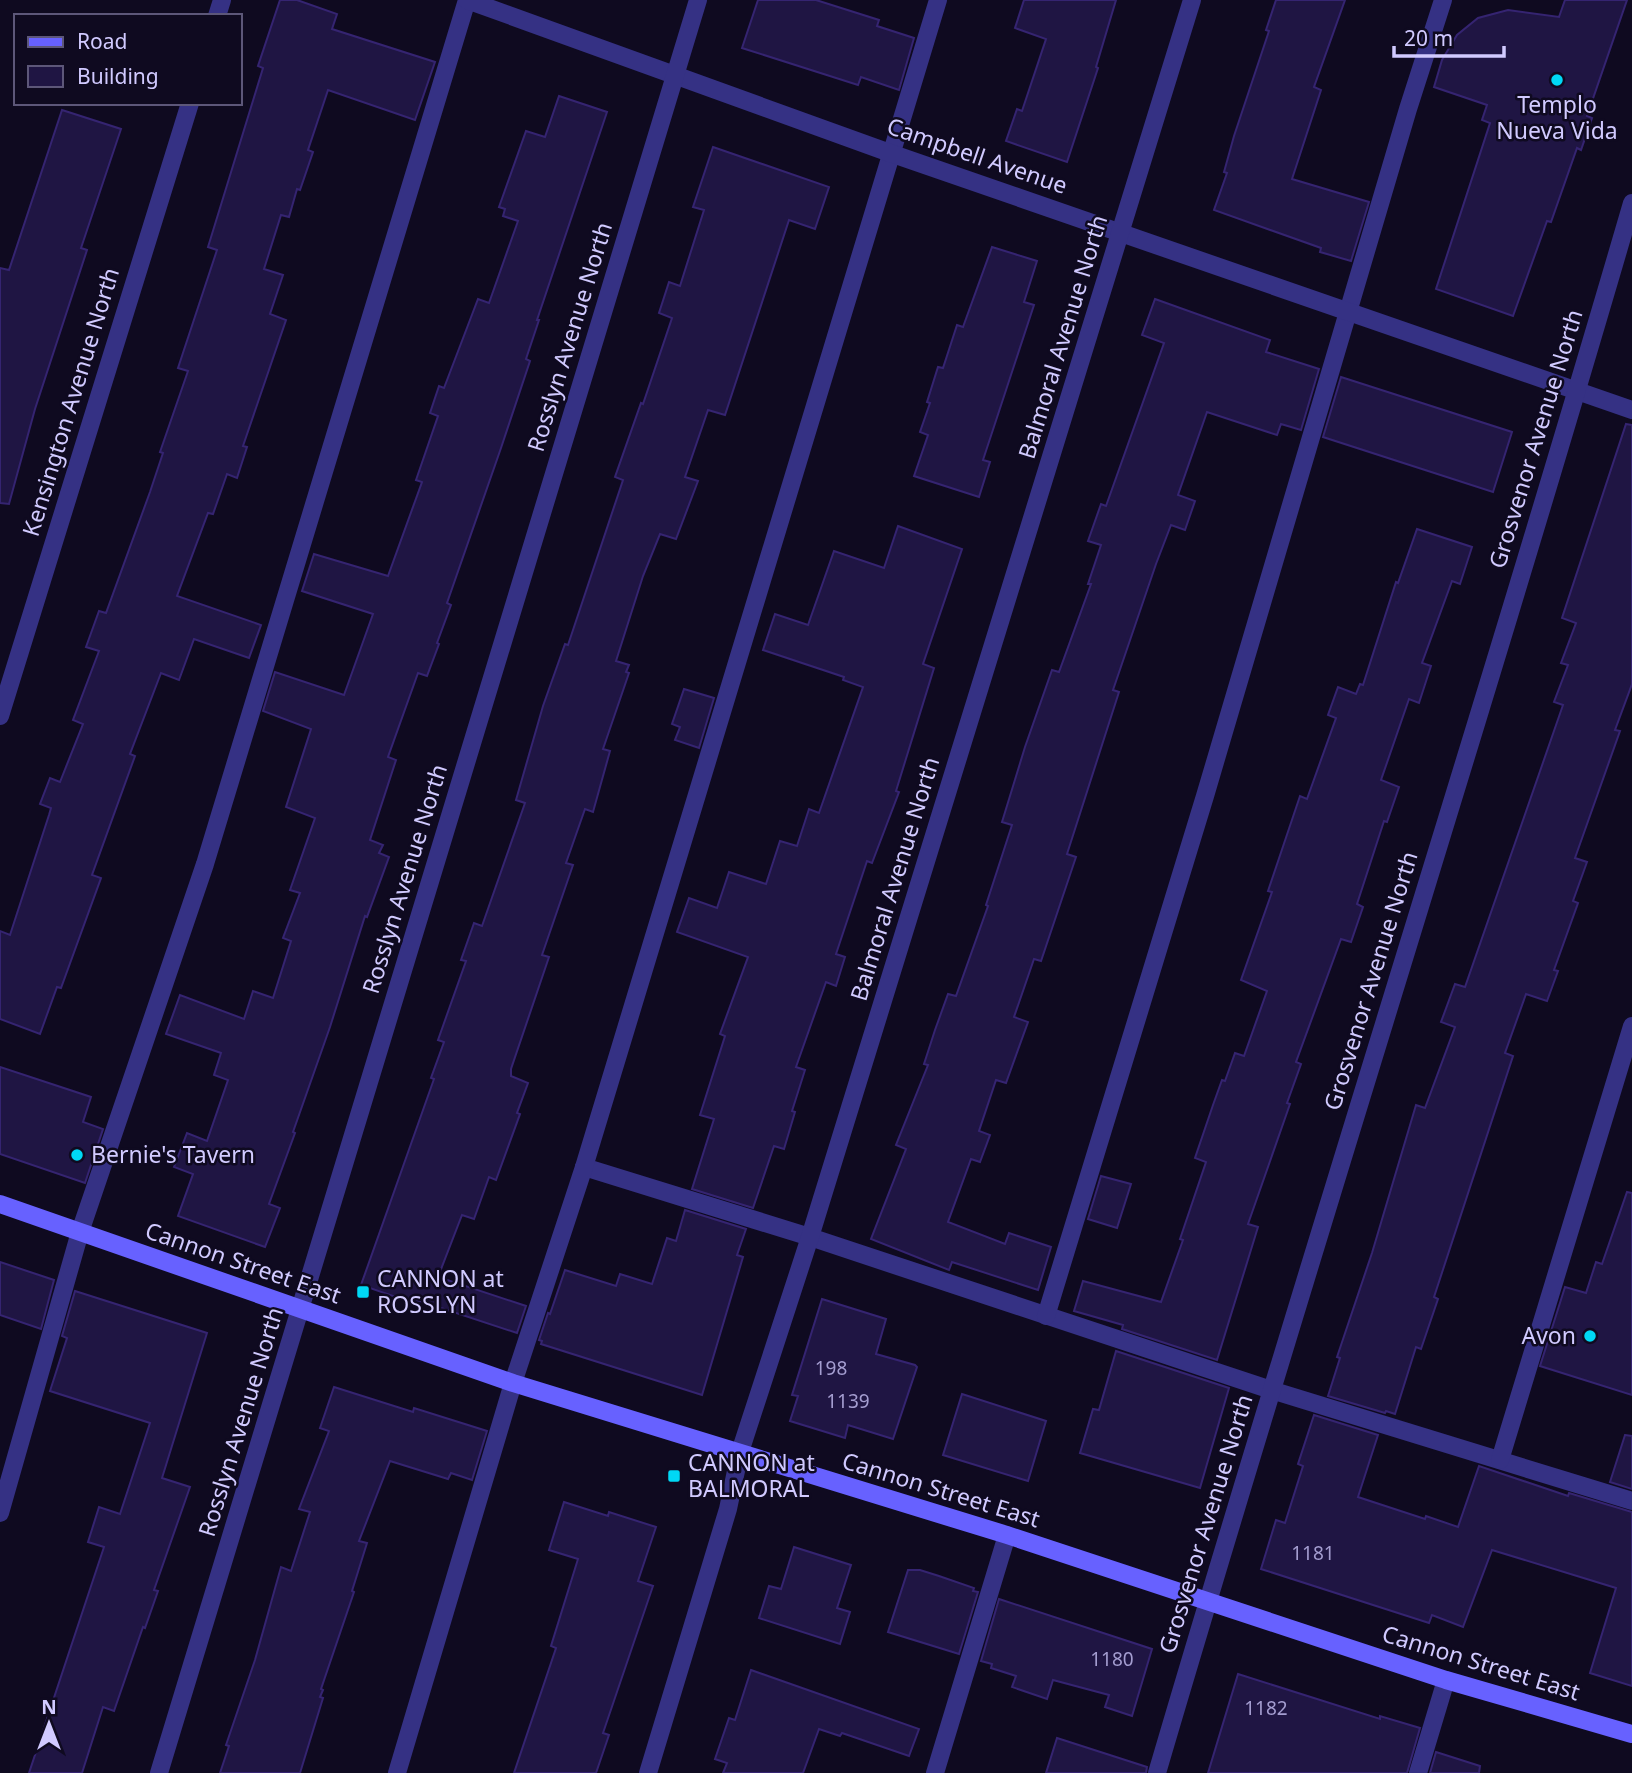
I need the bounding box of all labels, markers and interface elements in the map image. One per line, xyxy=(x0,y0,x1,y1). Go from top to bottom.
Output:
legend xyxy=(14,14,242,105)
scale bar xyxy=(1394,14,1504,58)
text: 20 m xyxy=(1404,24,1453,52)
text: Road xyxy=(77,27,127,55)
text: Building xyxy=(77,62,159,90)
marker: Templo Nueva Vida xyxy=(1549,72,1565,88)
place label: Templo Nueva Vida xyxy=(1496,88,1618,146)
street label: Campbell Avenue xyxy=(883,109,1072,201)
street label: Balmoral Avenue North xyxy=(1010,211,1114,462)
street label: Rosslyn Avenue North xyxy=(519,218,619,455)
street label: Kensington Avenue North xyxy=(14,263,126,540)
street label: Grosvenor Avenue North xyxy=(1480,305,1590,572)
street label: Balmoral Avenue North xyxy=(842,753,946,1004)
street label: Rosslyn Avenue North xyxy=(354,760,454,997)
street label: Grosvenor Avenue North xyxy=(1315,847,1425,1114)
place label: Bernie's Tavern xyxy=(91,1138,255,1170)
marker: Bernie's Tavern xyxy=(69,1147,85,1163)
street label: Cannon Street East xyxy=(141,1214,346,1311)
place label: CANNON at ROSSLYN xyxy=(377,1262,504,1320)
marker: CANNON at ROSSLYN xyxy=(355,1284,371,1300)
street label: Rosslyn Avenue North xyxy=(190,1303,290,1540)
place label: Avon xyxy=(1521,1319,1576,1351)
marker: Avon xyxy=(1582,1328,1598,1344)
house number: 198 xyxy=(815,1355,847,1381)
house number: 1139 xyxy=(826,1388,870,1414)
street label: Grosvenor Avenue North xyxy=(1150,1390,1260,1657)
street label: Cannon Street East xyxy=(839,1444,1044,1534)
place label: CANNON at BALMORAL xyxy=(688,1446,815,1504)
marker: CANNON at BALMORAL xyxy=(666,1468,682,1484)
house number: 1181 xyxy=(1291,1540,1335,1566)
street label: Cannon Street East xyxy=(1379,1617,1584,1707)
house number: 1180 xyxy=(1090,1646,1134,1672)
north arrow xyxy=(14,1689,84,1759)
text: N xyxy=(41,1694,57,1720)
house number: 1182 xyxy=(1244,1695,1288,1721)

